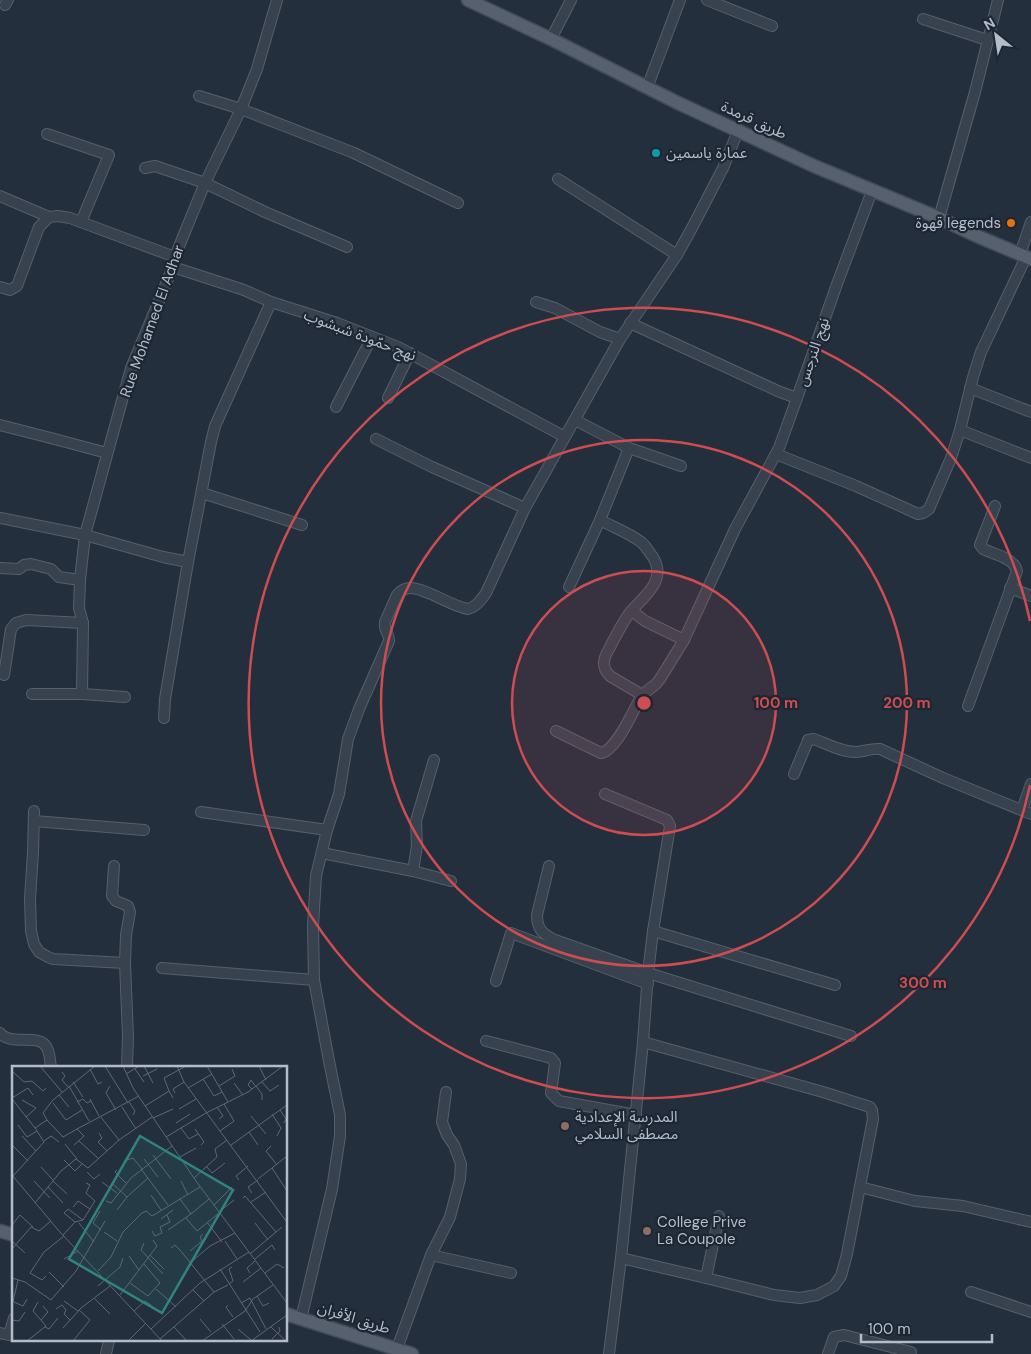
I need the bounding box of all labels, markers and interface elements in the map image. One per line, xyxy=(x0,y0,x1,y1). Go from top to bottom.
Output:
north arrow xyxy=(971,10,1021,60)
text: N xyxy=(981,13,998,34)
street label: طريق قرمدة xyxy=(718,96,790,144)
place label: عمارة ياسمين xyxy=(666,143,748,163)
marker: عمارة ياسمين xyxy=(650,147,662,159)
place label: قهوة legends xyxy=(916,213,1001,233)
marker: قهوة legends xyxy=(1005,217,1017,229)
street label: Rue Mohamed El Adhar xyxy=(115,242,189,400)
street label: نهج حمّودة شبشوب xyxy=(300,304,419,367)
street label: نهج النرجس xyxy=(792,315,836,390)
text: 100 m xyxy=(754,693,798,713)
text: 200 m xyxy=(883,693,931,713)
centre of rings xyxy=(635,694,653,712)
text: 300 m xyxy=(899,973,947,993)
inset map xyxy=(12,1066,288,1342)
place label: المدرسة الإعدادية مصطفى السلامي xyxy=(575,1107,678,1145)
marker: المدرسة الإعدادية مصطفى السلامي xyxy=(559,1120,571,1132)
place label: College Prive La Coupole xyxy=(657,1212,746,1249)
marker: College Prive La Coupole xyxy=(641,1225,653,1237)
street label: طريق الأفران xyxy=(315,1298,393,1338)
scale bar xyxy=(861,1312,992,1344)
text: 100 m xyxy=(868,1319,911,1339)

